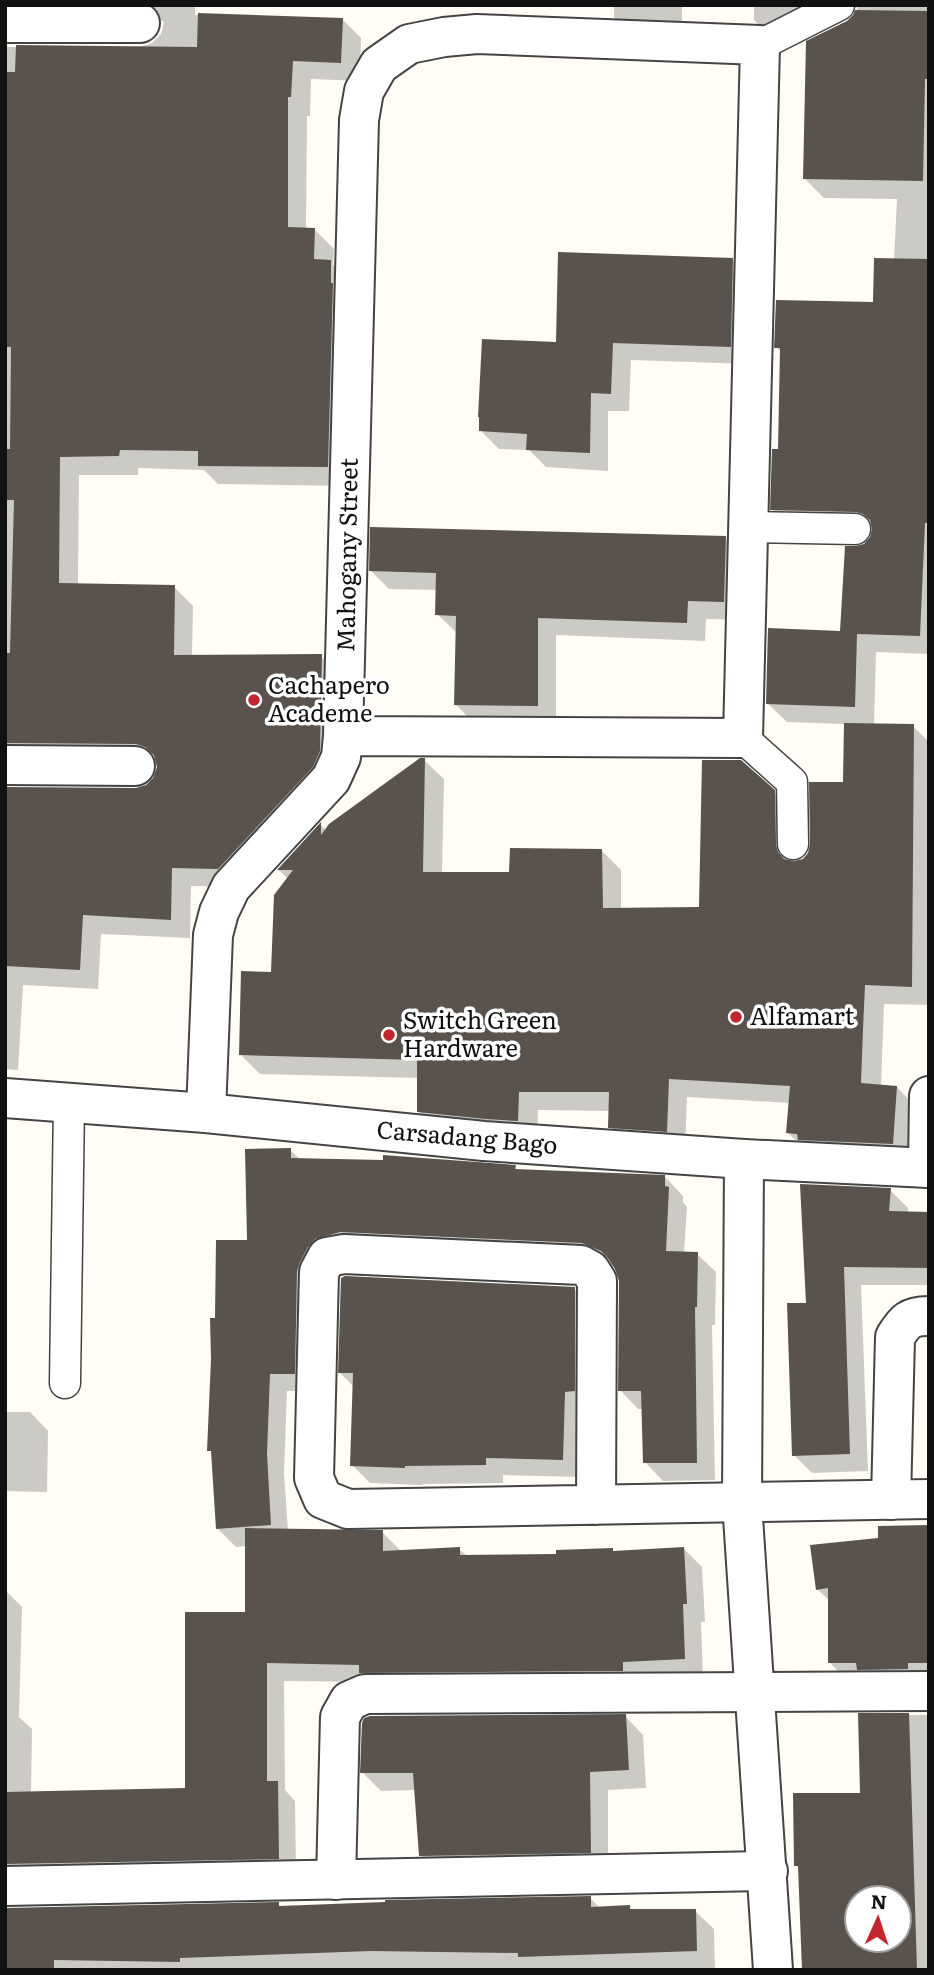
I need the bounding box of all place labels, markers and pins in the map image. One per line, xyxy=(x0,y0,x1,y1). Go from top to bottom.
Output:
place label: Cachapero Academe xyxy=(268,666,390,729)
marker: Cachapero Academe xyxy=(246,692,262,708)
place label: Alfamart xyxy=(750,997,855,1032)
place label: Switch Green Hardware xyxy=(403,1001,557,1064)
marker: Alfamart xyxy=(728,1009,744,1025)
marker: Switch Green Hardware xyxy=(381,1027,397,1043)

